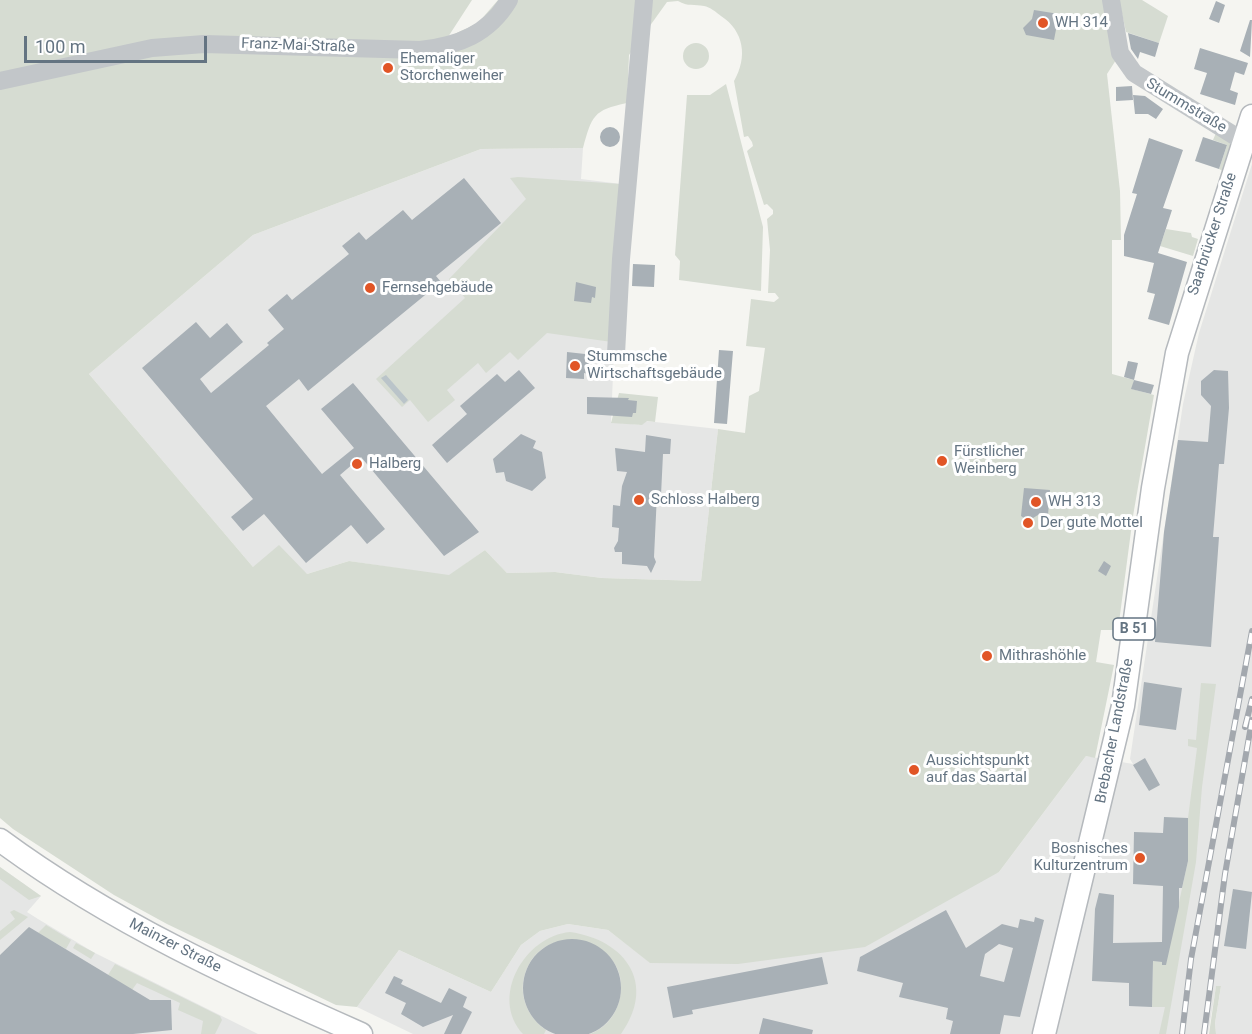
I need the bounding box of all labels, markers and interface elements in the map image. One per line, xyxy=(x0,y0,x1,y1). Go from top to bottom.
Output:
place label: WH 314 xyxy=(1055,14,1108,32)
marker: WH 314 xyxy=(1036,16,1050,30)
scale bar xyxy=(27,24,210,62)
street label: Franz-Mai-Straße xyxy=(241,35,355,57)
text: 100 m xyxy=(35,36,86,57)
place label: Ehemaliger Storchenweiher xyxy=(400,50,504,85)
marker: Ehemaliger Storchenweiher xyxy=(381,61,395,75)
street label: Stummstraße xyxy=(1142,75,1230,137)
street label: Saarbrücker Straße xyxy=(1185,170,1241,298)
place label: Fernsehgebäude xyxy=(382,279,493,297)
marker: Fernsehgebäude xyxy=(363,281,377,295)
place label: Stummsche Wirtschaftsgebäude xyxy=(587,348,722,383)
marker: Stummsche Wirtschaftsgebäude xyxy=(568,359,582,373)
place label: Fürstlicher Weinberg xyxy=(954,443,1025,478)
marker: Fürstlicher Weinberg xyxy=(935,454,949,468)
place label: Halberg xyxy=(369,455,421,473)
marker: Halberg xyxy=(350,457,364,471)
place label: Schloss Halberg xyxy=(651,491,760,509)
marker: Schloss Halberg xyxy=(632,493,646,507)
place label: WH 313 xyxy=(1048,493,1101,511)
marker: WH 313 xyxy=(1029,495,1043,509)
place label: Der gute Mottel xyxy=(1040,514,1143,532)
marker: Der gute Mottel xyxy=(1021,516,1035,530)
road number: B 51 xyxy=(1113,618,1155,640)
place label: Mithrashöhle xyxy=(999,647,1086,665)
marker: Mithrashöhle xyxy=(980,649,994,663)
street label: Brebacher Landstraße xyxy=(1092,657,1138,805)
place label: Aussichtspunkt auf das Saartal xyxy=(926,752,1029,787)
marker: Aussichtspunkt auf das Saartal xyxy=(907,763,921,777)
place label: Bosnisches Kulturzentrum xyxy=(1034,840,1128,875)
marker: Bosnisches Kulturzentrum xyxy=(1133,851,1147,865)
street label: Mainzer Straße xyxy=(126,915,224,977)

